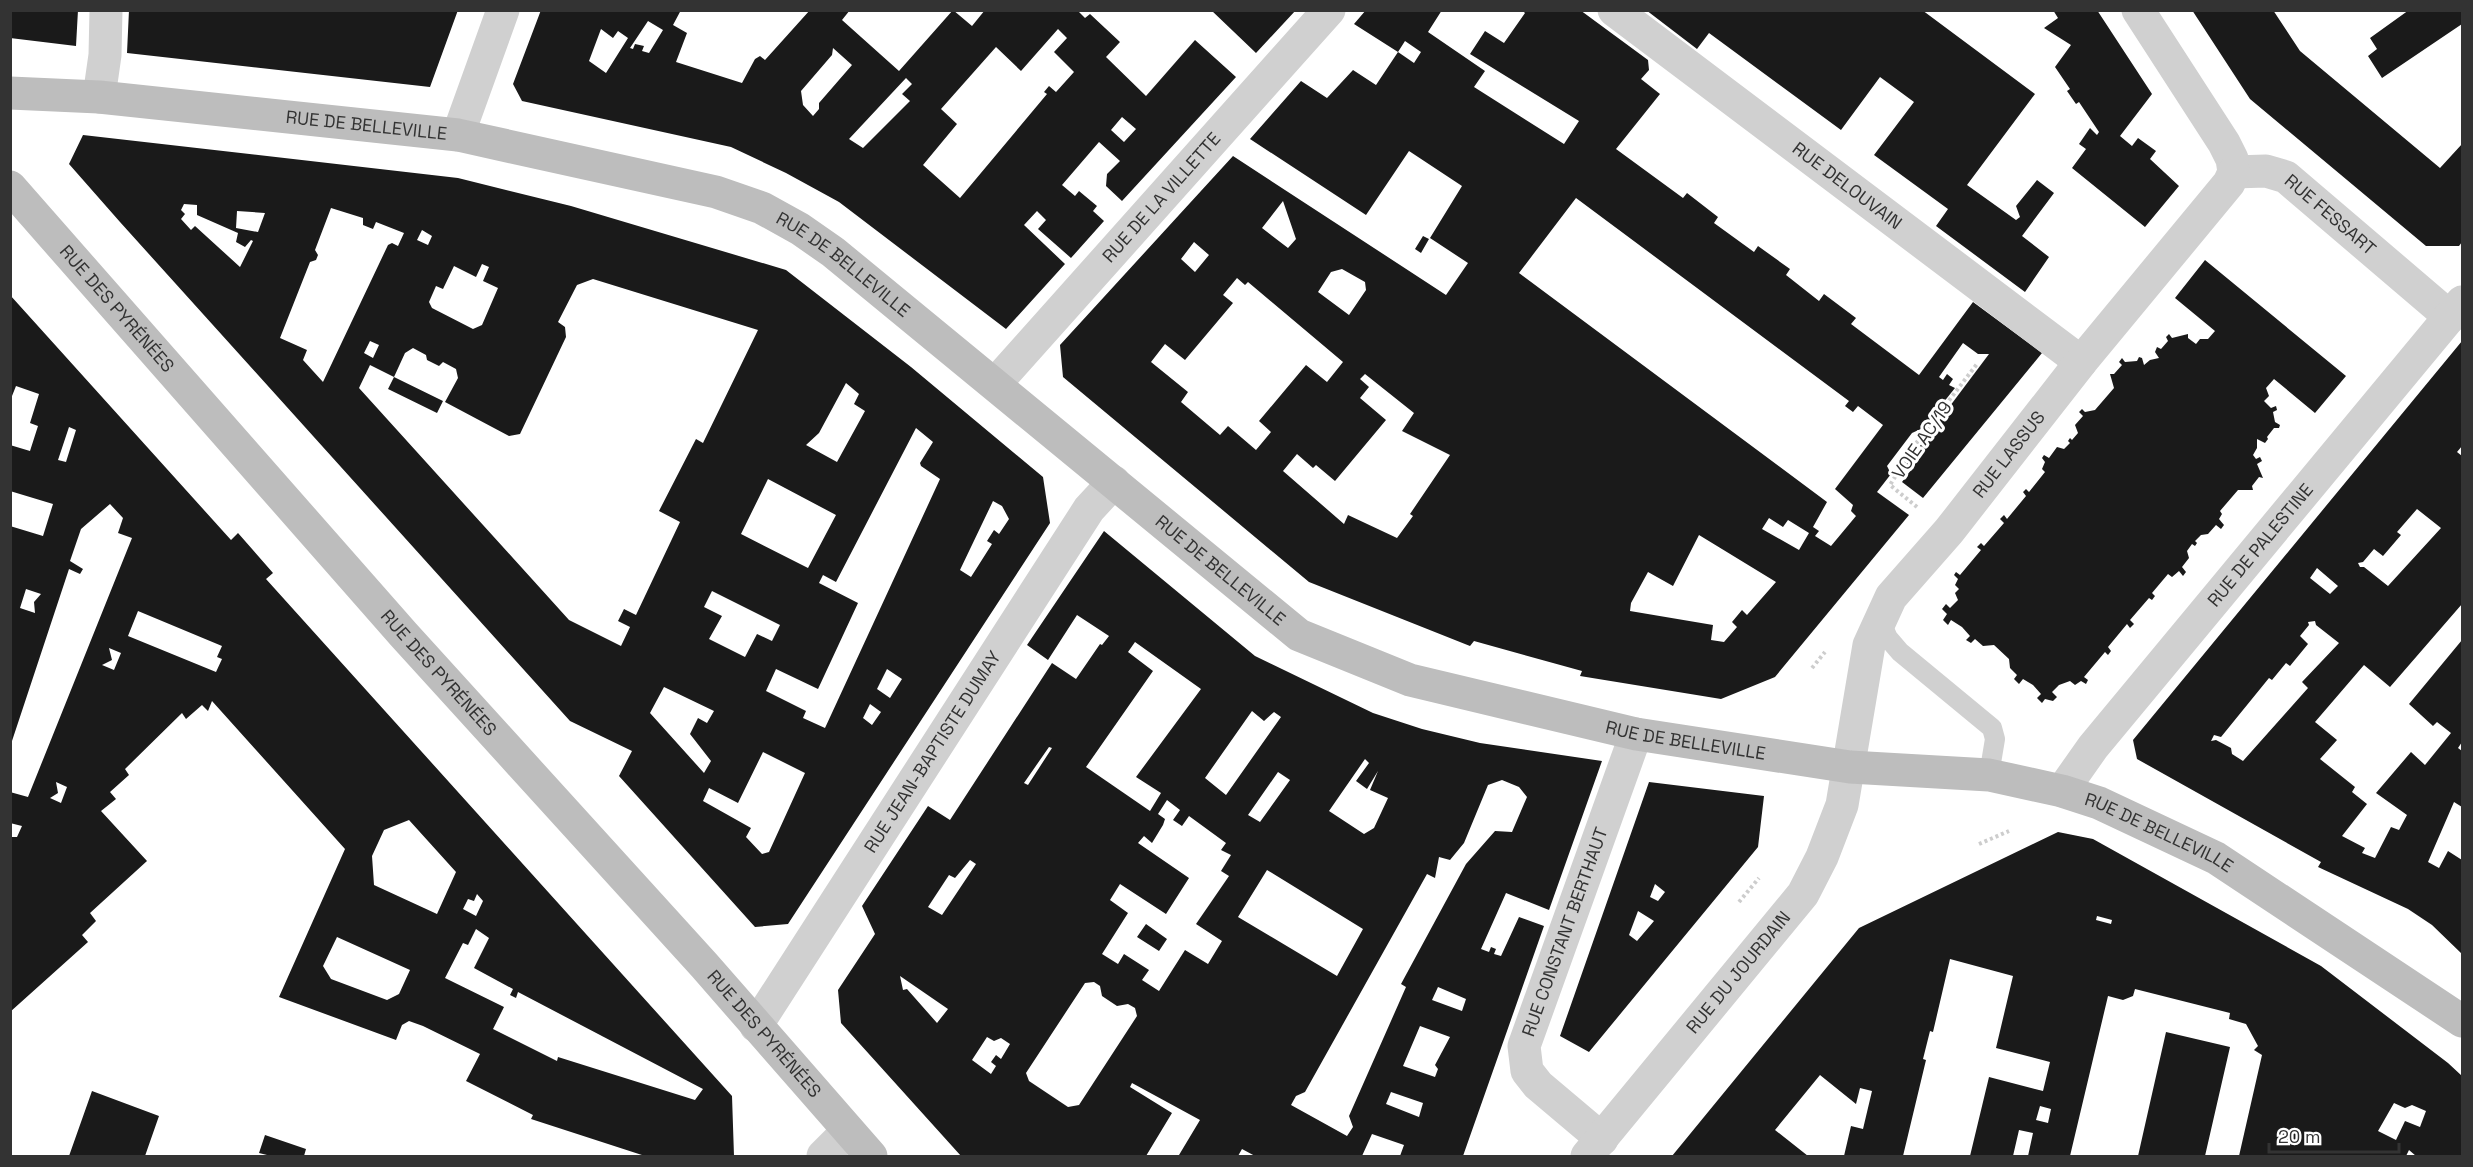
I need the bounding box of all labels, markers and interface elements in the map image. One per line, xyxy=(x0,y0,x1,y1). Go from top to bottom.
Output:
street label: RUE DE BELLEVILLE xyxy=(285,105,448,145)
street label: RUE DE LA VILLETTE xyxy=(1097,127,1225,267)
street label: RUE DELOUVAIN xyxy=(1788,137,1907,234)
street label: RUE FESSART xyxy=(2280,169,2381,260)
street label: RUE DE BELLEVILLE xyxy=(772,206,915,322)
street label: RUE DES PYRÉNÉES xyxy=(55,240,180,377)
street label: VOIE AC/19 xyxy=(1886,396,1957,483)
street label: RUE LASSUS xyxy=(1967,406,2050,502)
street label: RUE DE PALESTINE xyxy=(2202,478,2318,611)
street label: RUE DE BELLEVILLE xyxy=(1151,510,1291,630)
street label: RUE DES PYRÉNÉES xyxy=(376,605,502,741)
street label: RUE JEAN-BAPTISTE DUMAY xyxy=(859,646,1006,857)
street label: RUE DE BELLEVILLE xyxy=(1603,715,1767,765)
street label: RUE DE BELLEVILLE xyxy=(2082,787,2238,877)
street label: RUE CONSTANT BERTHAUT xyxy=(1516,823,1613,1039)
street label: RUE DU JOURDAIN xyxy=(1681,906,1795,1038)
street label: RUE DES PYRÉNÉES xyxy=(702,965,827,1102)
scale bar xyxy=(2269,1116,2400,1154)
text: 20 m xyxy=(2278,1125,2321,1148)

